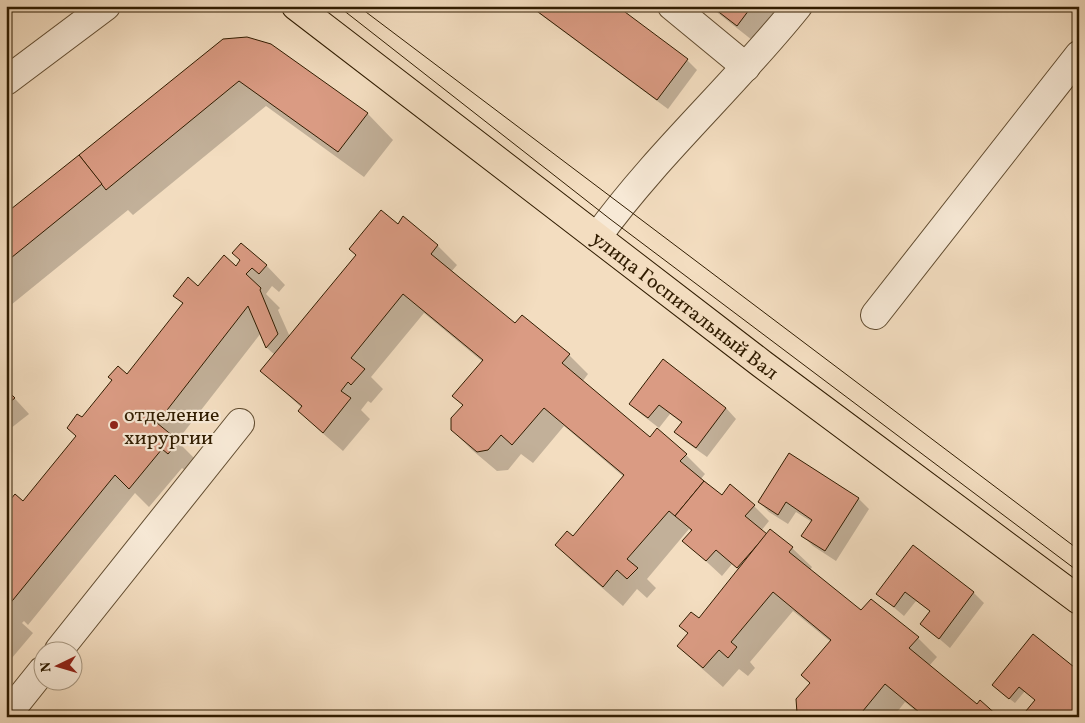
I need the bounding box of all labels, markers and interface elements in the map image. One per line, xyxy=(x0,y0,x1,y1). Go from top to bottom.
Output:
street label: улица Госпитальный Вал xyxy=(585,226,784,388)
place label: отделение хирургии xyxy=(124,402,220,453)
marker: отделение хирургии xyxy=(108,419,120,431)
north arrow xyxy=(32,640,82,690)
text: N xyxy=(37,661,56,673)

